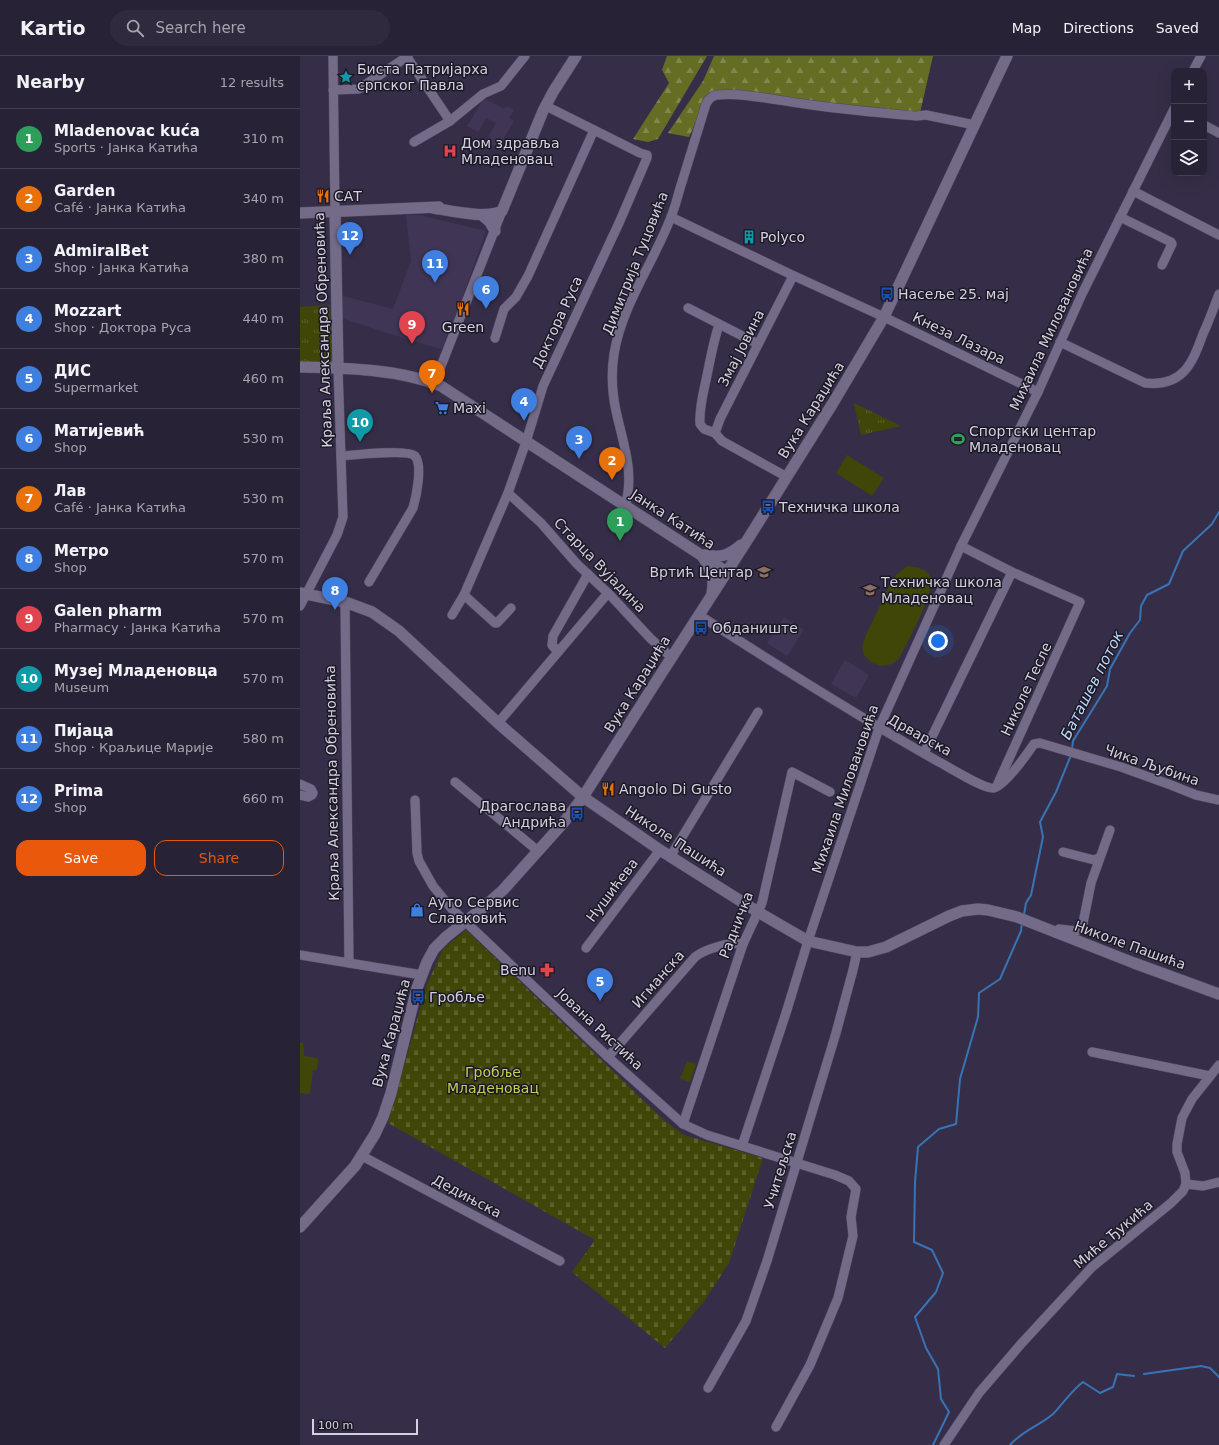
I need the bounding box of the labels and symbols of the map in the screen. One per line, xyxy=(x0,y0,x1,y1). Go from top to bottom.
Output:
place label: Биста Патријарха српског Павла xyxy=(357,61,488,93)
place icon: Биста Патријарха српског Павла xyxy=(338,69,354,85)
place label: Дом здравља Младеновац xyxy=(461,135,560,167)
hospital icon: Дом здравља Младеновац xyxy=(442,143,458,159)
restaurant icon: САТ xyxy=(315,188,331,204)
place label: САТ xyxy=(334,188,362,204)
street label: Димитрија Туцовића xyxy=(599,189,671,337)
street label: Краља Александра Обреновића xyxy=(311,212,335,448)
pin: 12 xyxy=(337,222,363,255)
building icon: Polyco xyxy=(741,229,757,245)
place label: Polyco xyxy=(760,229,805,245)
street label: Михаила Миловановића xyxy=(1006,245,1096,413)
pin: 11 xyxy=(422,250,448,283)
street label: Доктора Руса xyxy=(529,273,585,371)
pin: 6 xyxy=(473,276,499,309)
bus stop icon: Насеље 25. мај xyxy=(879,286,895,302)
place label: Насеље 25. мај xyxy=(898,286,1009,302)
restaurant icon: Green xyxy=(455,301,471,317)
street label: Змај Јовина xyxy=(715,307,767,389)
street label: Кнеза Лазара xyxy=(910,309,1008,367)
pin: 9 xyxy=(399,311,425,344)
place label: Green xyxy=(442,319,484,335)
street label: Вука Караџића xyxy=(775,359,847,461)
pin: 7 xyxy=(419,360,445,393)
pin: 4 xyxy=(511,388,537,421)
supermarket icon: Maxi xyxy=(434,400,450,416)
place label: Maxi xyxy=(453,400,486,416)
pin: 10 xyxy=(347,409,373,442)
place label: Спортски центар Младеновац xyxy=(969,423,1096,455)
pin: 3 xyxy=(566,426,592,459)
sports icon: Спортски центар Младеновац xyxy=(950,431,966,447)
pin: 2 xyxy=(599,447,625,480)
street label: Јанка Катића xyxy=(627,485,718,552)
bus stop icon: Техничка школа xyxy=(760,499,776,515)
place label: Техничка школа xyxy=(778,499,900,515)
pin: 1 xyxy=(607,508,633,541)
street label: Старца Вујадина xyxy=(551,515,649,615)
place label: Вртић Центар xyxy=(649,564,753,580)
school or university icon: Вртић Центар xyxy=(756,564,772,580)
place label: Техничка школа Младеновац xyxy=(880,574,1002,606)
pin: 8 xyxy=(322,577,348,610)
school or university icon: Техничка школа Младеновац xyxy=(862,582,878,598)
bus stop icon: Обданиште xyxy=(693,620,709,636)
place label: Обданиште xyxy=(712,620,798,636)
water label: Баташев поток xyxy=(1057,627,1127,743)
your location xyxy=(928,631,948,651)
street label: Вука Караџића xyxy=(601,633,673,735)
street label: Николе Тесле xyxy=(997,640,1055,738)
street label: Краља Александра Обреновића xyxy=(322,665,342,901)
street label: Михаила Миловановића xyxy=(809,703,881,875)
street label: Дрварска xyxy=(885,711,955,759)
street label: Чика Љубина xyxy=(1102,741,1202,789)
restaurant icon: Angolo Di Gusto xyxy=(600,781,616,797)
place label: Angolo Di Gusto xyxy=(619,781,732,797)
place label: Драгослава Андрића xyxy=(480,798,566,830)
street label: Николе Пашића xyxy=(622,802,730,880)
bus stop icon: Драгослава Андрића xyxy=(569,806,585,822)
street label: Нушићева xyxy=(583,855,641,925)
street label: Радничка xyxy=(716,889,756,961)
place label: Ауто Сервис Славковић xyxy=(428,894,519,926)
shop icon: Ауто Сервис Славковић xyxy=(409,902,425,918)
street label: Николе Пашића xyxy=(1072,917,1188,973)
street label: Игманска xyxy=(629,947,687,1011)
place label: Benu xyxy=(500,962,536,978)
pharmacy icon: Benu xyxy=(539,962,555,978)
pin: 5 xyxy=(587,968,613,1001)
street label: Вука Караџића xyxy=(369,977,413,1089)
street label: Јована Ристића xyxy=(553,984,646,1073)
bus stop icon: Гробље xyxy=(410,989,426,1005)
place label: Гробље xyxy=(429,989,485,1005)
park label: Гробље Младеновац xyxy=(447,1064,539,1096)
street label: Учитељска xyxy=(761,1129,799,1211)
street label: Дедињска xyxy=(430,1171,504,1221)
street label: Миће Ђукића xyxy=(1070,1196,1156,1272)
scale bar xyxy=(312,1417,418,1436)

